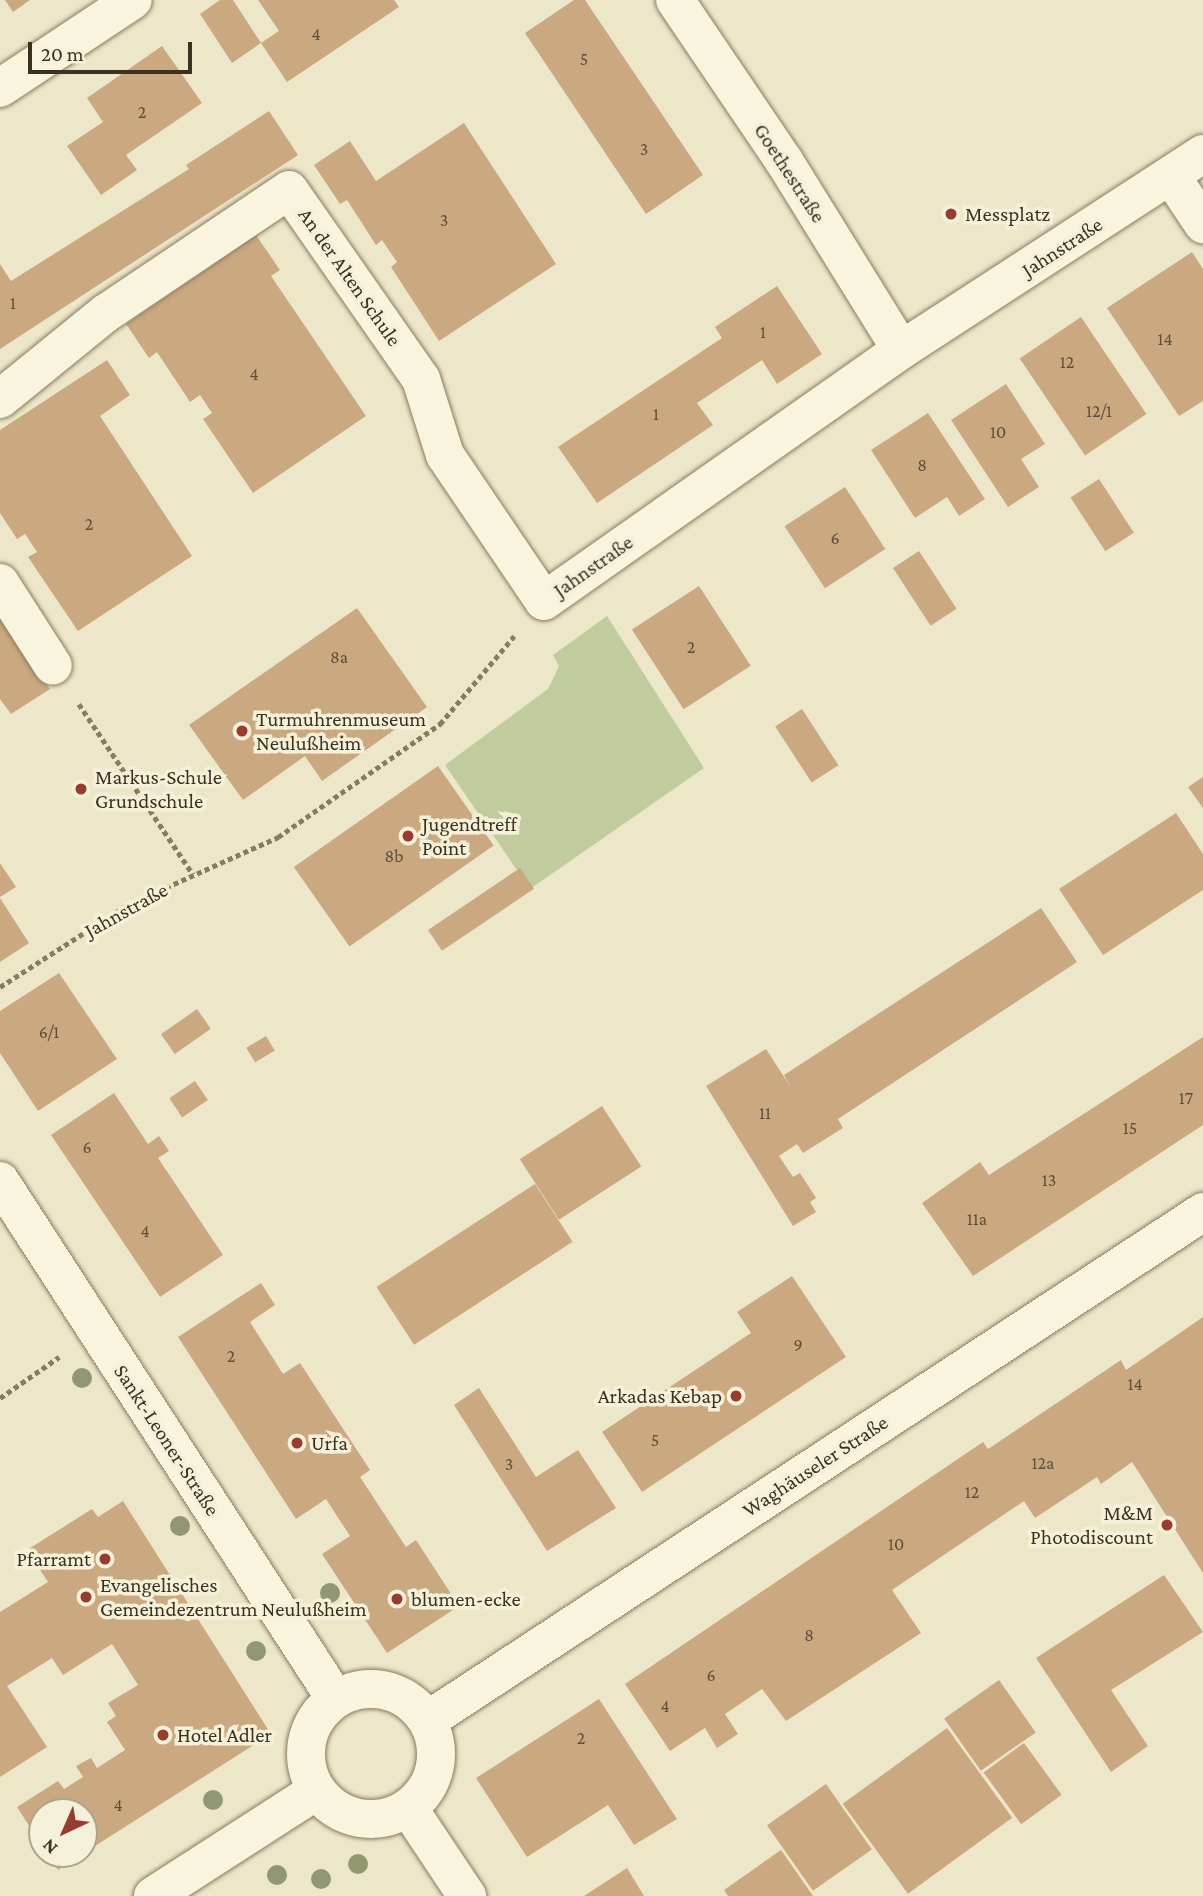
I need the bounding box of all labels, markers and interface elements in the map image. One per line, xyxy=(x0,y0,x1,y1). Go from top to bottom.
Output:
house number: 4 xyxy=(311,23,321,45)
scale bar xyxy=(32,28,196,72)
text: 20 m xyxy=(41,42,84,66)
house number: 5 xyxy=(580,48,588,70)
house number: 2 xyxy=(138,101,146,123)
street label: Goethestraße xyxy=(749,119,831,227)
house number: 3 xyxy=(640,138,648,160)
place label: Messplatz xyxy=(965,201,1050,227)
street label: An der Alten Schule xyxy=(293,203,407,351)
marker: Messplatz xyxy=(943,206,959,222)
house number: 3 xyxy=(440,209,448,231)
street label: Jahnstraße xyxy=(1017,212,1107,282)
house number: 1 xyxy=(10,292,16,314)
house number: 1 xyxy=(760,321,766,343)
house number: 14 xyxy=(1157,328,1173,350)
house number: 12 xyxy=(1060,351,1074,373)
house number: 4 xyxy=(249,363,259,385)
house number: 12/1 xyxy=(1086,400,1112,422)
house number: 1 xyxy=(653,403,659,425)
house number: 10 xyxy=(990,421,1006,443)
house number: 8 xyxy=(917,454,927,476)
house number: 2 xyxy=(85,513,93,535)
house number: 6 xyxy=(830,527,840,549)
street label: Jahnstraße xyxy=(548,529,638,603)
house number: 2 xyxy=(687,636,695,658)
house number: 8a xyxy=(330,646,348,668)
place label: Turmuhrenmuseum Neulußheim xyxy=(256,706,426,756)
marker: Turmuhrenmuseum Neulußheim xyxy=(234,723,250,739)
place label: Markus-Schule Grundschule xyxy=(95,764,222,814)
marker: Markus-Schule Grundschule xyxy=(73,781,89,797)
place label: Jugendtreff Point xyxy=(422,811,517,861)
marker: Jugendtreff Point xyxy=(400,828,416,844)
house number: 8b xyxy=(385,845,403,867)
street label: Jahnstraße xyxy=(80,877,172,943)
house number: 6/1 xyxy=(39,1021,59,1043)
house number: 17 xyxy=(1179,1087,1193,1109)
house number: 11 xyxy=(759,1102,771,1124)
house number: 15 xyxy=(1123,1117,1137,1139)
house number: 6 xyxy=(82,1136,92,1158)
house number: 13 xyxy=(1042,1169,1056,1191)
house number: 11a xyxy=(967,1208,987,1230)
house number: 4 xyxy=(140,1220,150,1242)
house number: 9 xyxy=(793,1334,803,1356)
house number: 2 xyxy=(227,1345,235,1367)
street label: Sankt-Leoner-Straße xyxy=(109,1360,225,1520)
house number: 14 xyxy=(1127,1373,1143,1395)
place label: Arkadas Kebap xyxy=(598,1383,722,1409)
marker: Arkadas Kebap xyxy=(728,1388,744,1404)
street label: Waghäuseler Straße xyxy=(738,1410,892,1522)
house number: 5 xyxy=(651,1429,659,1451)
place label: Urfa xyxy=(311,1430,348,1456)
marker: Urfa xyxy=(289,1435,305,1451)
house number: 12a xyxy=(1032,1452,1054,1474)
house number: 3 xyxy=(505,1453,513,1475)
house number: 12 xyxy=(965,1481,979,1503)
place label: M&M Photodiscount xyxy=(1030,1500,1153,1550)
marker: M&M Photodiscount xyxy=(1159,1517,1175,1533)
house number: 10 xyxy=(888,1533,904,1555)
place label: Pfarramt xyxy=(16,1546,91,1572)
marker: Pfarramt xyxy=(97,1551,113,1567)
place label: Evangelisches Gemeindezentrum Neulußheim xyxy=(100,1572,367,1622)
place label: blumen-ecke xyxy=(411,1586,521,1612)
marker: Evangelisches Gemeindezentrum Neulußheim xyxy=(78,1589,94,1605)
marker: blumen-ecke xyxy=(389,1591,405,1607)
house number: 8 xyxy=(804,1624,814,1646)
house number: 6 xyxy=(706,1664,716,1686)
house number: 4 xyxy=(660,1695,670,1717)
place label: Hotel Adler xyxy=(177,1722,272,1748)
marker: Hotel Adler xyxy=(155,1727,171,1743)
house number: 2 xyxy=(577,1727,585,1749)
house number: 4 xyxy=(113,1794,123,1816)
north arrow xyxy=(28,1798,98,1868)
text: N xyxy=(38,1835,61,1859)

